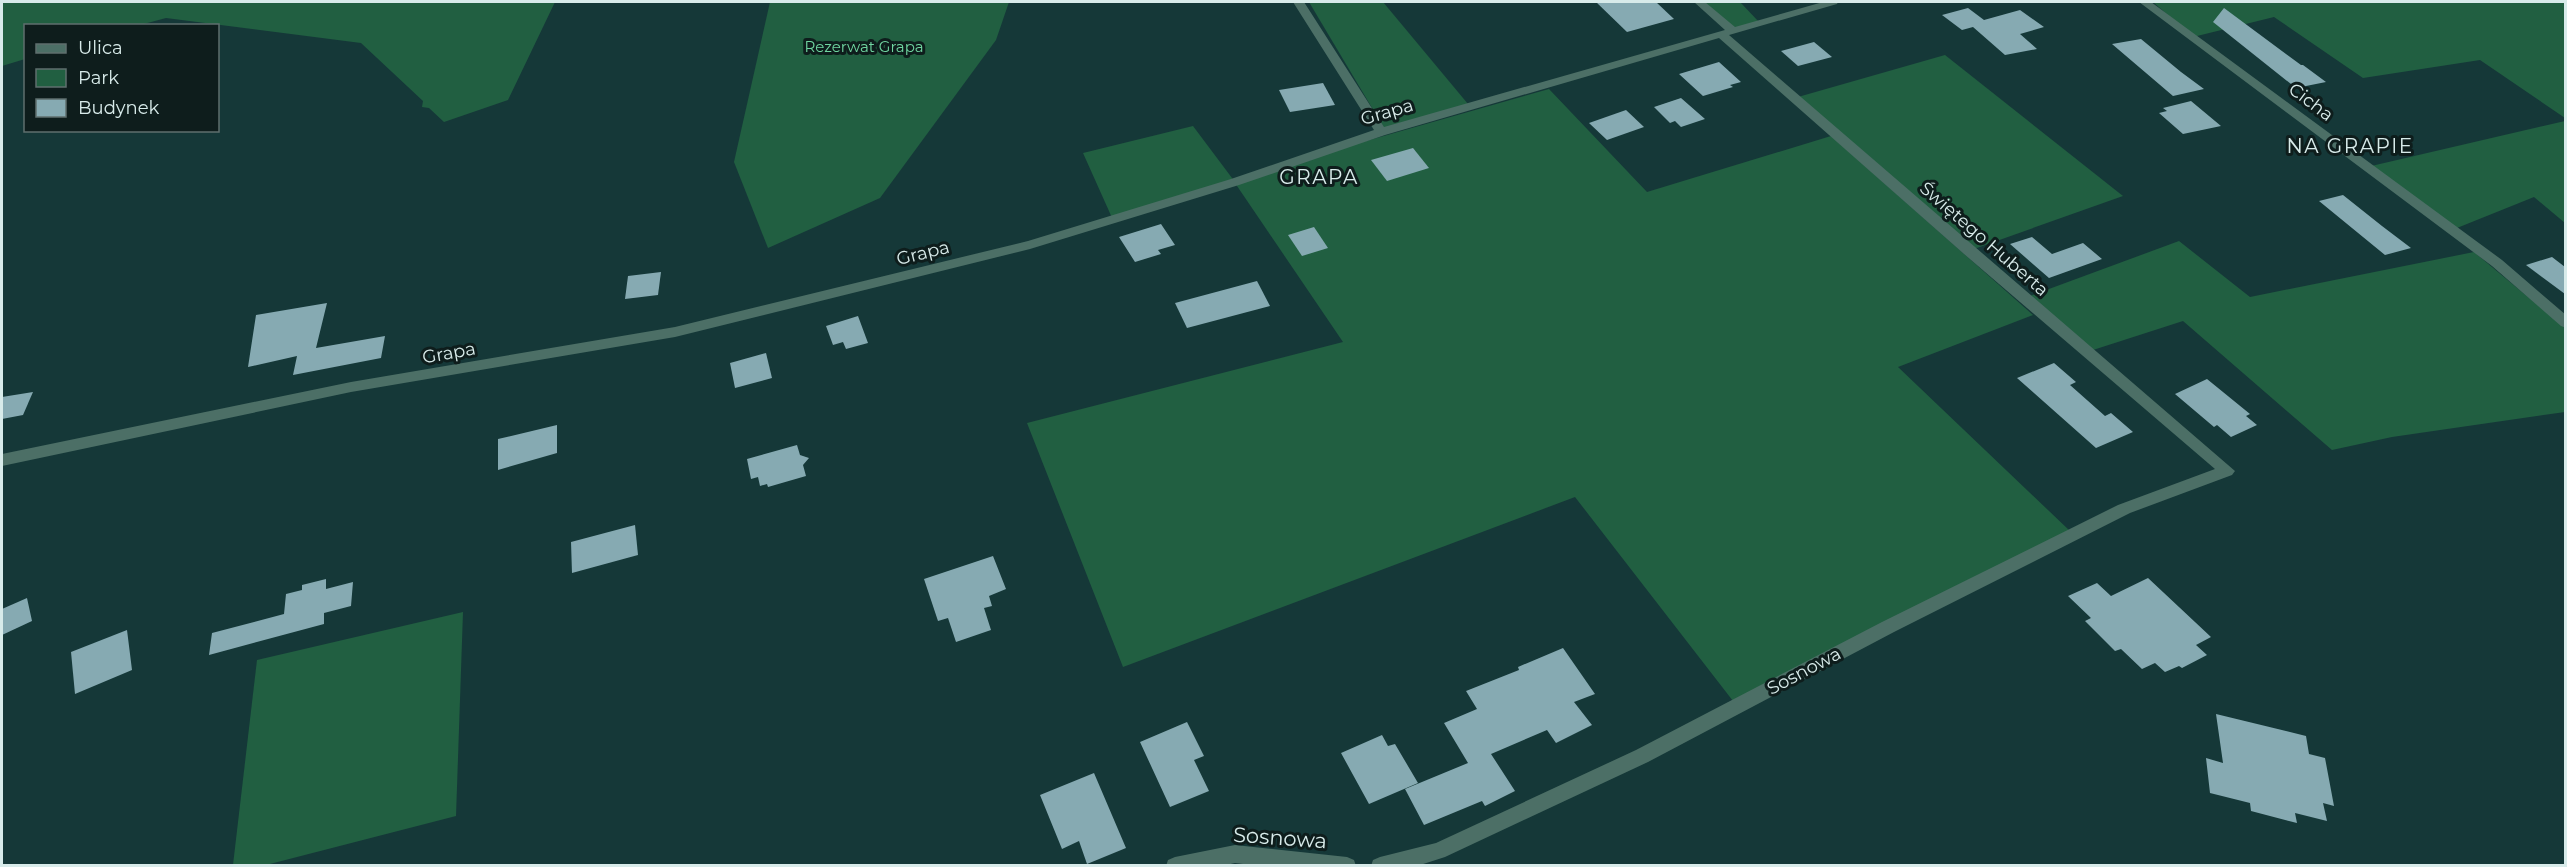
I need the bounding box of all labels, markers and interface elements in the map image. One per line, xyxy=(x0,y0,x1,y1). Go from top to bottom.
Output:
legend xyxy=(24,24,219,132)
text: Ulica xyxy=(78,37,123,59)
park label: Rezerwat Grapa xyxy=(804,37,924,56)
text: Park xyxy=(78,67,119,89)
street label: Cicha xyxy=(2284,78,2338,126)
street label: Grapa xyxy=(1358,94,1416,130)
text: Budynek xyxy=(78,97,160,119)
district label: NA GRAPIE xyxy=(2286,134,2414,158)
district label: GRAPA xyxy=(1279,165,1359,189)
street label: Świętego Huberta xyxy=(1915,177,2053,301)
street label: Grapa xyxy=(894,236,952,270)
street label: Grapa xyxy=(421,337,477,369)
street label: Sosnowa xyxy=(1763,642,1845,700)
street label: Sosnowa xyxy=(1232,822,1328,853)

